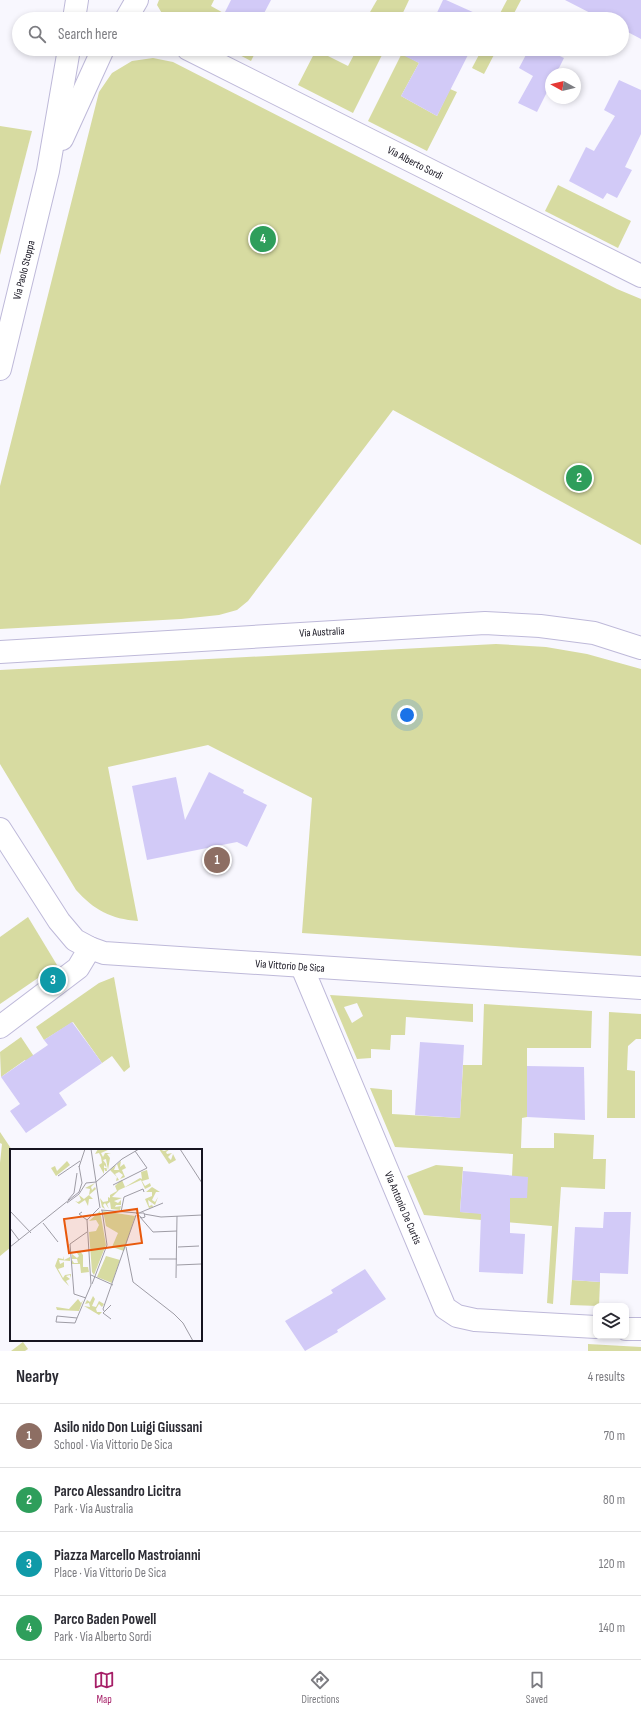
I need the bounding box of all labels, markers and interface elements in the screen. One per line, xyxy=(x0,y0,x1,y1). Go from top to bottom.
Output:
search box xyxy=(12,12,629,56)
icon: search xyxy=(26,23,48,45)
text: Search here xyxy=(58,25,118,44)
north arrow xyxy=(545,68,581,104)
street label: Via Alberto Sordi xyxy=(385,143,445,183)
pin: 4 xyxy=(250,224,276,254)
street label: Via Paolo Stoppa xyxy=(10,239,38,301)
pin: 2 xyxy=(566,463,592,493)
street label: Via Australia xyxy=(299,624,345,640)
your location xyxy=(397,705,417,725)
pin: 1 xyxy=(204,845,230,875)
street label: Via Vittorio De Sica xyxy=(255,957,325,975)
pin: 3 xyxy=(40,965,66,995)
inset map xyxy=(10,1149,202,1341)
street label: Via Antonio De Curtis xyxy=(382,1170,424,1246)
map controls xyxy=(593,1303,629,1339)
button: layers xyxy=(593,1303,629,1339)
text: Nearby xyxy=(16,1367,59,1387)
text: 4 results xyxy=(588,1369,625,1385)
text: Asilo nido Don Luigi Giussani xyxy=(54,1418,202,1437)
text: 1 xyxy=(26,1428,32,1444)
text: 70 m xyxy=(604,1428,625,1444)
text: School · Via Vittorio De Sica xyxy=(54,1437,172,1453)
text: Parco Alessandro Licitra xyxy=(54,1482,181,1501)
text: 2 xyxy=(26,1492,32,1508)
text: 80 m xyxy=(603,1492,625,1508)
text: Park · Via Australia xyxy=(54,1501,133,1517)
text: Piazza Marcello Mastroianni xyxy=(54,1546,201,1565)
text: 3 xyxy=(26,1556,32,1572)
text: 120 m xyxy=(599,1556,625,1572)
text: Place · Via Vittorio De Sica xyxy=(54,1565,166,1581)
text: Parco Baden Powell xyxy=(54,1610,156,1629)
text: 4 xyxy=(26,1620,32,1636)
text: 140 m xyxy=(599,1620,625,1636)
text: Park · Via Alberto Sordi xyxy=(54,1629,151,1645)
tab: Map xyxy=(93,1669,115,1706)
tab: Directions xyxy=(302,1669,339,1706)
tab: Saved xyxy=(526,1669,548,1706)

